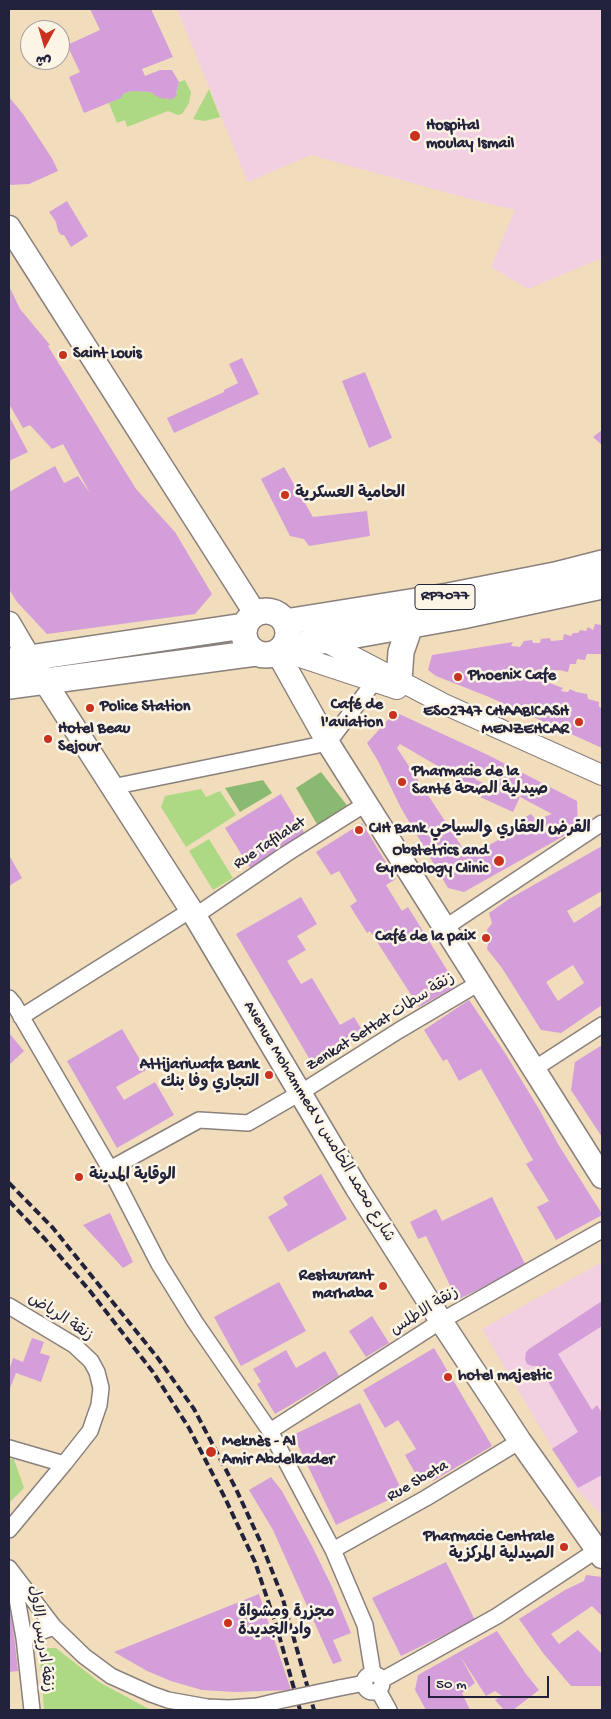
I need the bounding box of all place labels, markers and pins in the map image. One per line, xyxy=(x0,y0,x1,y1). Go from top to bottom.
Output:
place label: Hospital moulay Ismail xyxy=(426,117,514,155)
marker: Hospital moulay Ismail xyxy=(408,129,422,143)
place label: Saint Louis xyxy=(73,345,142,365)
marker: Saint Louis xyxy=(57,349,69,361)
place label: الحامية العسكرية xyxy=(295,485,405,505)
marker: الحامية العسكرية xyxy=(279,489,291,501)
place label: Phoenix Cafe xyxy=(468,667,556,687)
marker: Phoenix Cafe xyxy=(452,671,464,683)
place label: Café de l'aviation xyxy=(321,696,383,734)
place label: Police Station xyxy=(100,698,190,718)
marker: Police Station xyxy=(84,702,96,714)
place label: ES02747 CHAABICASH MENZEHCAR xyxy=(423,703,569,741)
marker: Café de l'aviation xyxy=(387,709,399,721)
marker: ES02747 CHAABICASH MENZEHCAR xyxy=(573,716,585,728)
place label: Hotel Beau Sejour xyxy=(58,720,130,758)
marker: Hotel Beau Sejour xyxy=(42,733,54,745)
place label: Pharmacie de la Santé صيدلية الصحة xyxy=(412,763,548,801)
marker: Pharmacie de la Santé صيدلية الصحة xyxy=(396,776,408,788)
place label: CIH Bank القرض العقاري والسياحي xyxy=(369,820,591,840)
marker: CIH Bank القرض العقاري والسياحي xyxy=(353,824,365,836)
place label: Obstetrics and Gynecology Clinic xyxy=(376,842,488,880)
marker: Obstetrics and Gynecology Clinic xyxy=(492,854,506,868)
place label: Café de la paix xyxy=(375,928,476,948)
marker: Café de la paix xyxy=(480,932,492,944)
place label: Attijariwafa Bank التجاري وفا بنك xyxy=(140,1056,259,1094)
marker: Attijariwafa Bank التجاري وفا بنك xyxy=(263,1069,275,1081)
place label: الوقاية المدينة xyxy=(89,1167,176,1187)
marker: الوقاية المدينة xyxy=(73,1171,85,1183)
place label: Restaurant marhaba xyxy=(299,1267,373,1305)
marker: Restaurant marhaba xyxy=(377,1280,389,1292)
place label: hotel majestic xyxy=(458,1367,551,1387)
marker: hotel majestic xyxy=(442,1371,454,1383)
place label: Meknès - Al Amir Abdelkader xyxy=(222,1433,334,1471)
marker: Meknès - Al Amir Abdelkader xyxy=(204,1445,218,1459)
place label: Pharmacie Centrale الصيدلية المركزية xyxy=(423,1528,554,1566)
marker: Pharmacie Centrale الصيدلية المركزية xyxy=(558,1541,570,1553)
place label: مجزرة ومشواة واد الجديدة xyxy=(238,1604,334,1642)
marker: مجزرة ومشواة واد الجديدة xyxy=(222,1617,234,1629)

